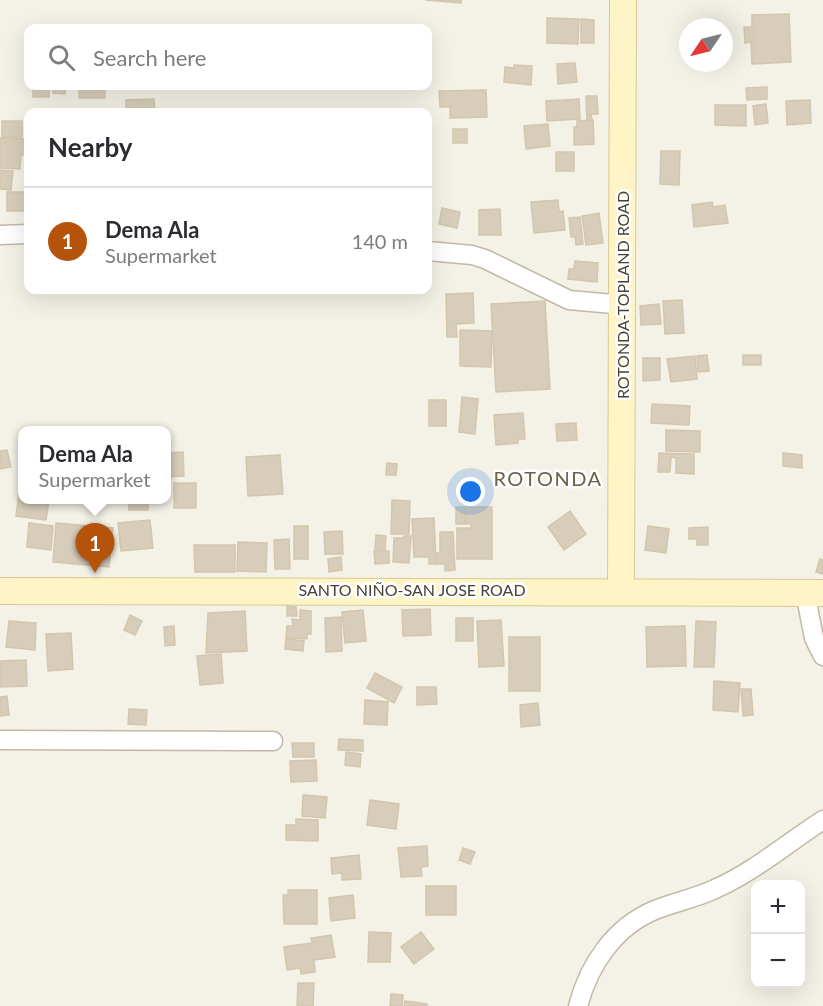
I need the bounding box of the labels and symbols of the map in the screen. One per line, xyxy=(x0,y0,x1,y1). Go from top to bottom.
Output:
north arrow xyxy=(679,18,733,72)
street label: ROTONDA-TOPLAND ROAD xyxy=(613,191,632,399)
district label: ROTONDA xyxy=(493,466,603,490)
your location xyxy=(456,477,485,506)
pin: 1 xyxy=(76,524,115,573)
street label: SANTO NIÑO-SAN JOSE ROAD xyxy=(298,580,526,599)

